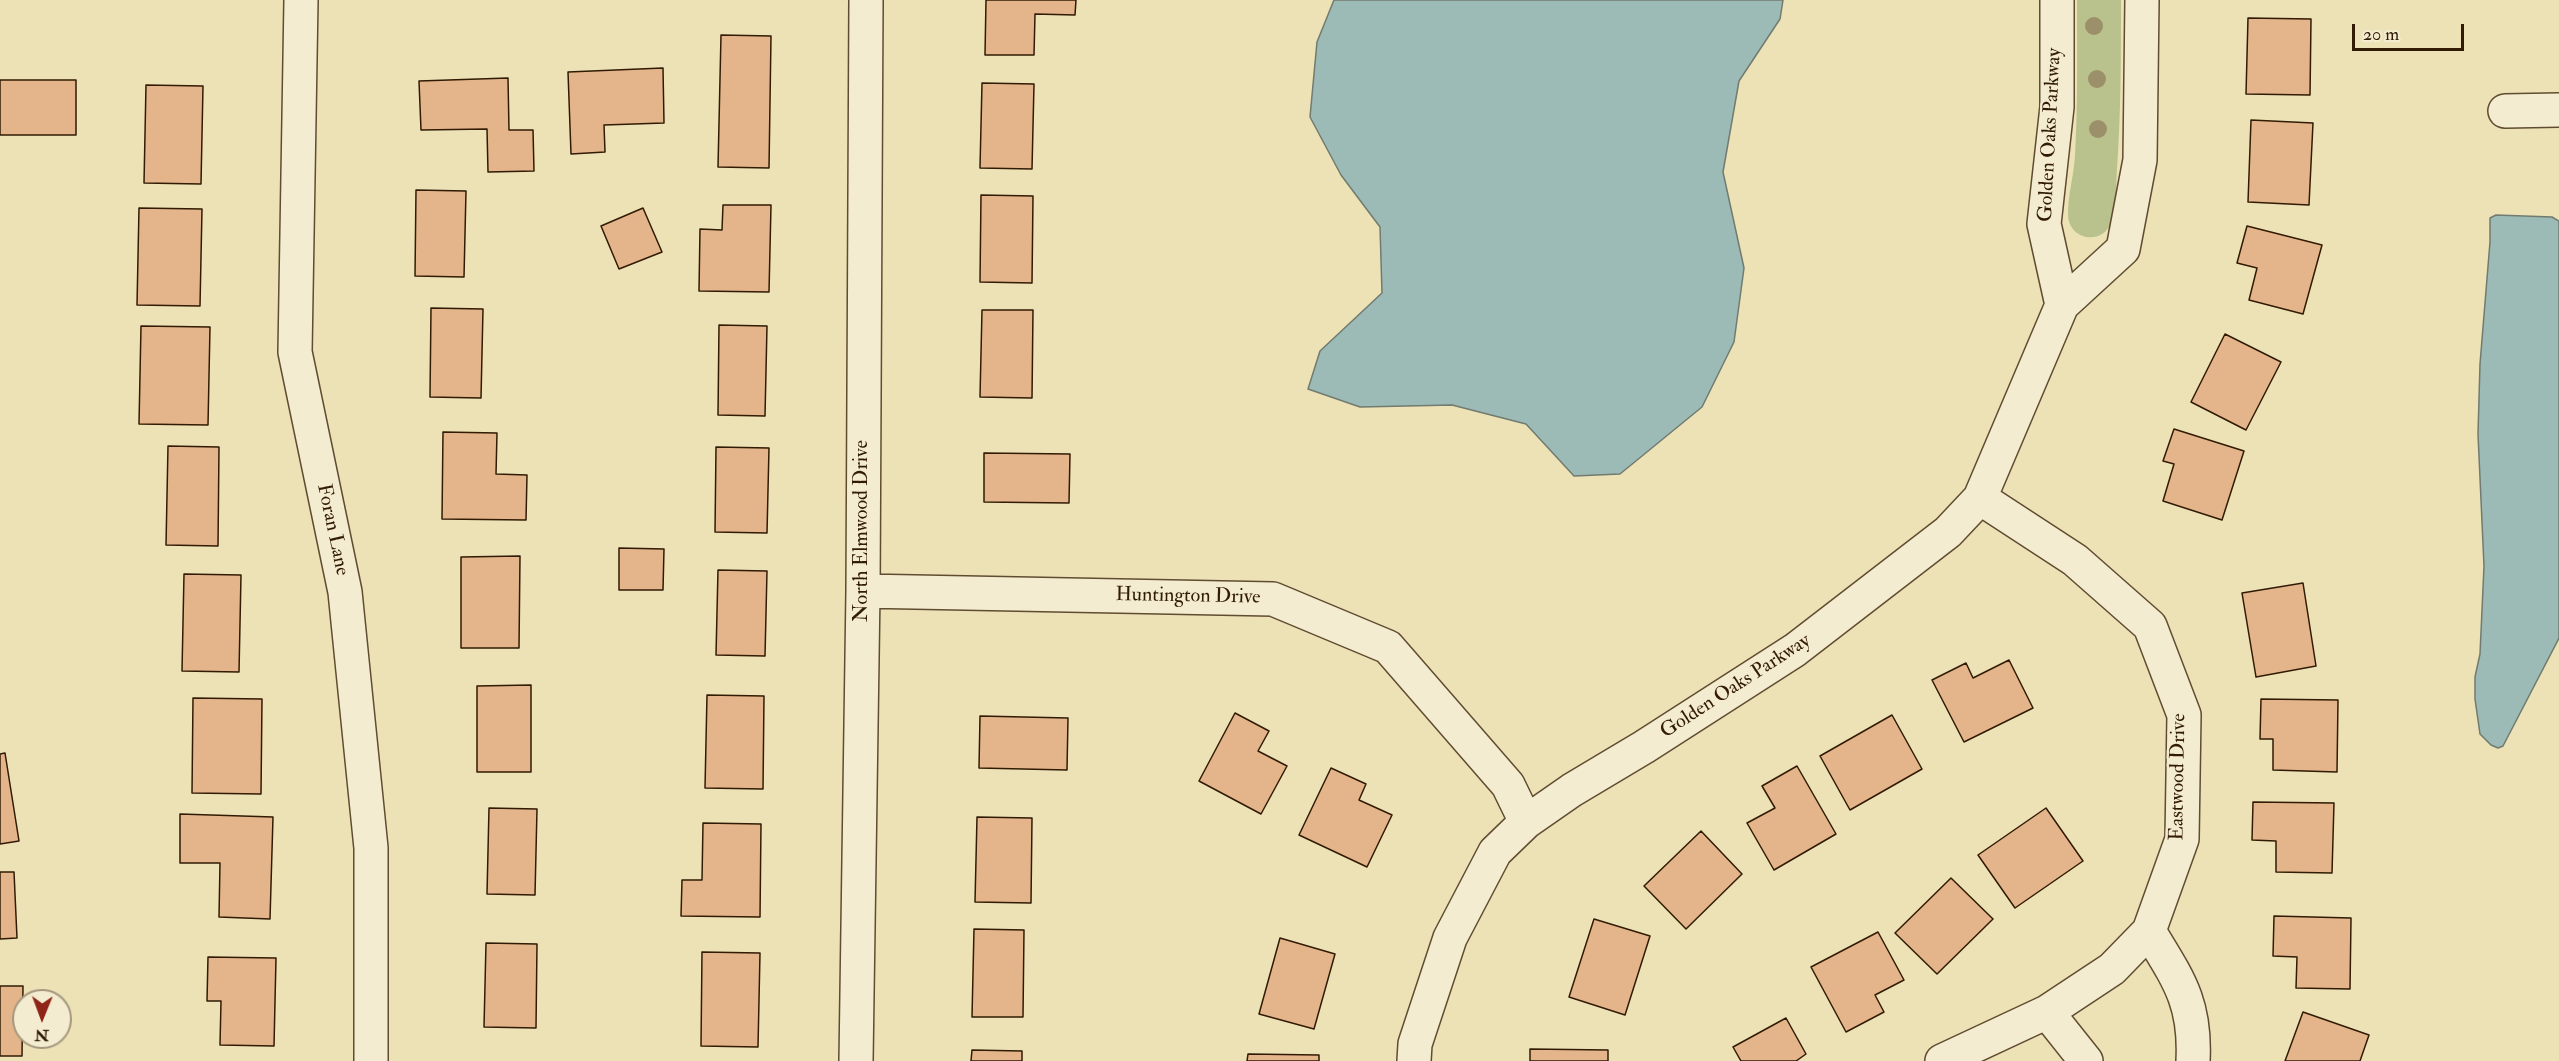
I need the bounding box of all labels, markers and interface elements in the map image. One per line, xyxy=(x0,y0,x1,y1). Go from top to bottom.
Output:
scale bar xyxy=(2355,12,2468,50)
text: 20 m xyxy=(2363,23,2399,46)
street label: Golden Oaks Parkway xyxy=(2034,47,2068,223)
street label: North Elmwood Drive xyxy=(851,440,875,622)
street label: Foran Lane xyxy=(311,482,353,578)
street label: Huntington Drive xyxy=(1115,584,1261,610)
street label: Golden Oaks Parkway xyxy=(1656,629,1816,745)
street label: Eastwood Drive xyxy=(2166,713,2192,841)
north arrow xyxy=(12,989,72,1049)
text: N xyxy=(34,1025,49,1045)

